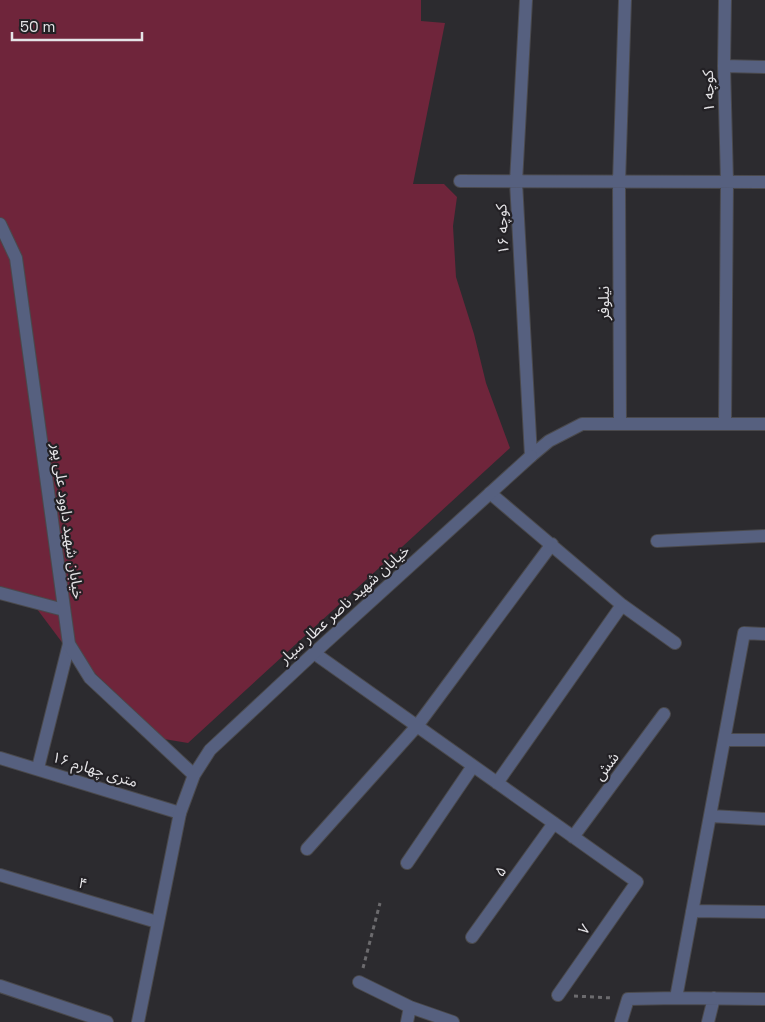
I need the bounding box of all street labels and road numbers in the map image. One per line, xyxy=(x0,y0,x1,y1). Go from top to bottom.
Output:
street label: کوچه ۱ xyxy=(698,69,719,112)
street label: کوچه ۱۶ xyxy=(491,202,514,255)
street label: نیلوفر xyxy=(594,286,613,321)
street label: خیابان شهید داوود علی پور xyxy=(46,441,88,601)
street label: خیابان شهید ناصر عطار سیار xyxy=(274,540,413,668)
street label: ۱۶ متری چهارم xyxy=(49,747,140,793)
street label: شش xyxy=(589,748,623,784)
street label: ۵ xyxy=(490,862,510,880)
street label: ۴ xyxy=(76,873,90,893)
street label: ۷ xyxy=(574,920,594,938)

